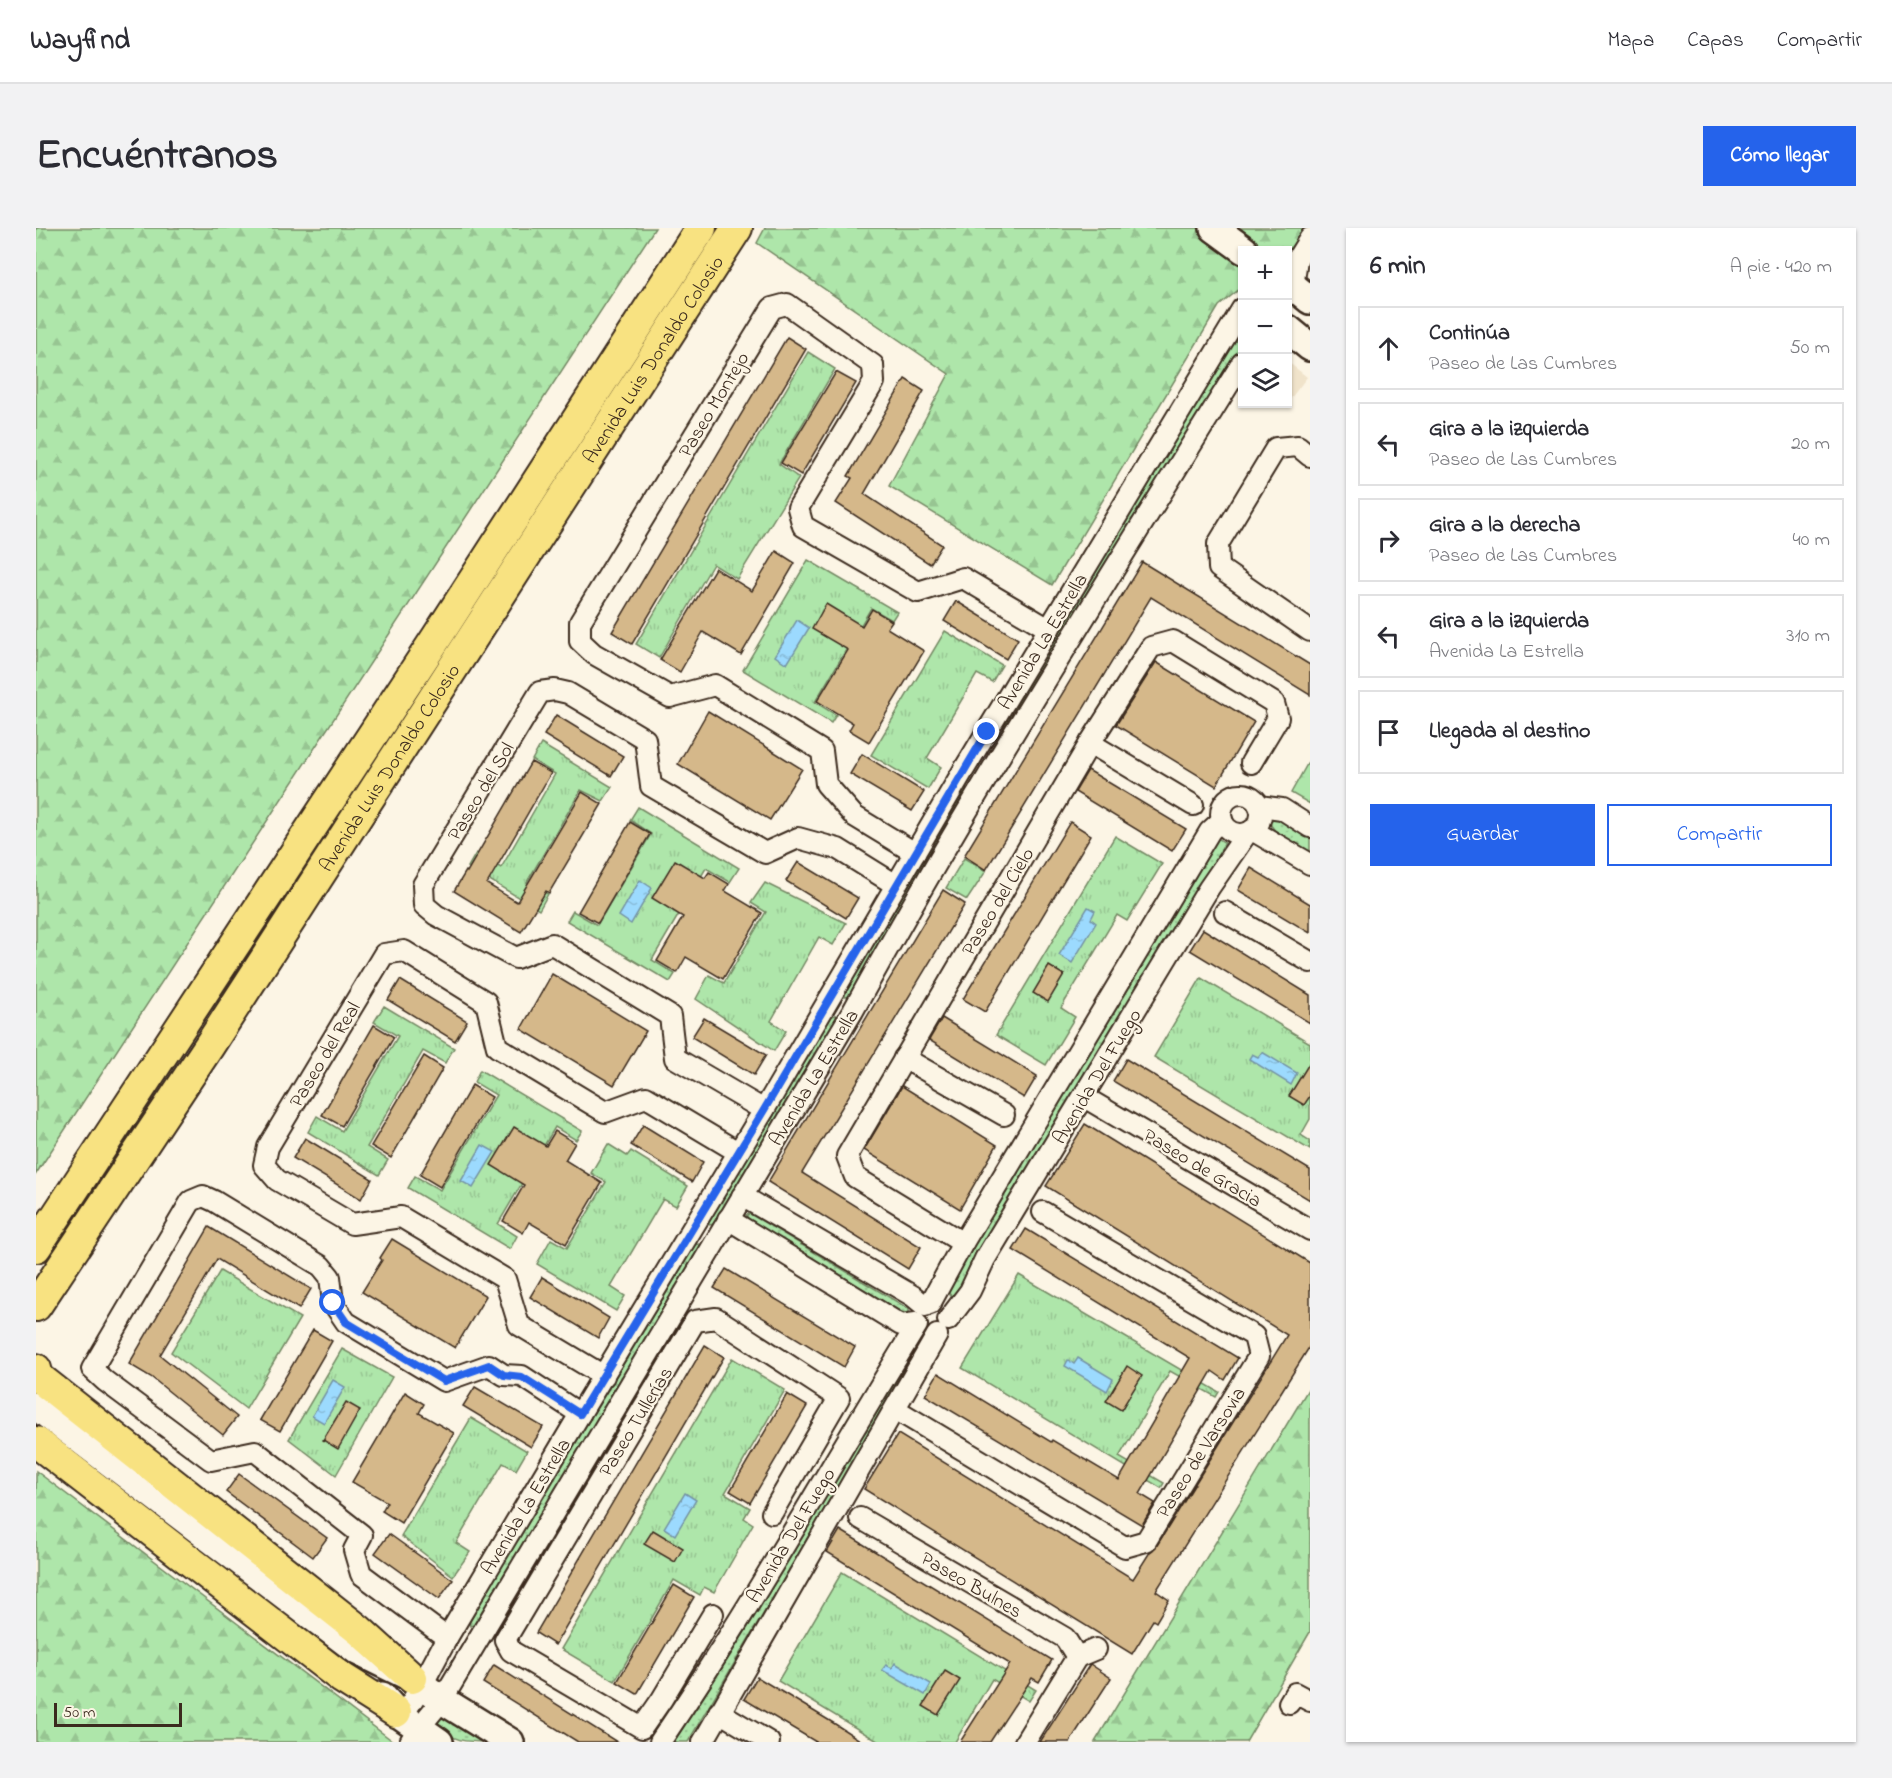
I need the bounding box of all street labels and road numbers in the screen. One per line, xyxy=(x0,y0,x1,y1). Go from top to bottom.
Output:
street label: Avenida Luis Donaldo Colosio xyxy=(577,251,732,470)
street label: Paseo Montejo xyxy=(672,347,758,463)
street label: Avenida La Estrella xyxy=(992,568,1096,716)
street label: Avenida Luis Donaldo Colosio xyxy=(313,659,469,878)
street label: Paseo del Sol xyxy=(441,738,523,847)
street label: Paseo del Cielo xyxy=(955,843,1043,962)
street label: Paseo del Real xyxy=(283,997,369,1114)
street label: Avenida La Estrella xyxy=(763,1004,867,1152)
street label: Avenida Del Fuego xyxy=(1046,1004,1151,1151)
street label: Paseo de Gracia xyxy=(1137,1122,1267,1216)
street label: Paseo Tullerías xyxy=(593,1362,681,1483)
street label: Paseo de Varsovia xyxy=(1150,1382,1254,1525)
street label: Avenida La Estrella xyxy=(475,1433,579,1581)
street label: Avenida Del Fuego xyxy=(740,1463,845,1610)
street label: Paseo Bulnes xyxy=(915,1545,1027,1627)

